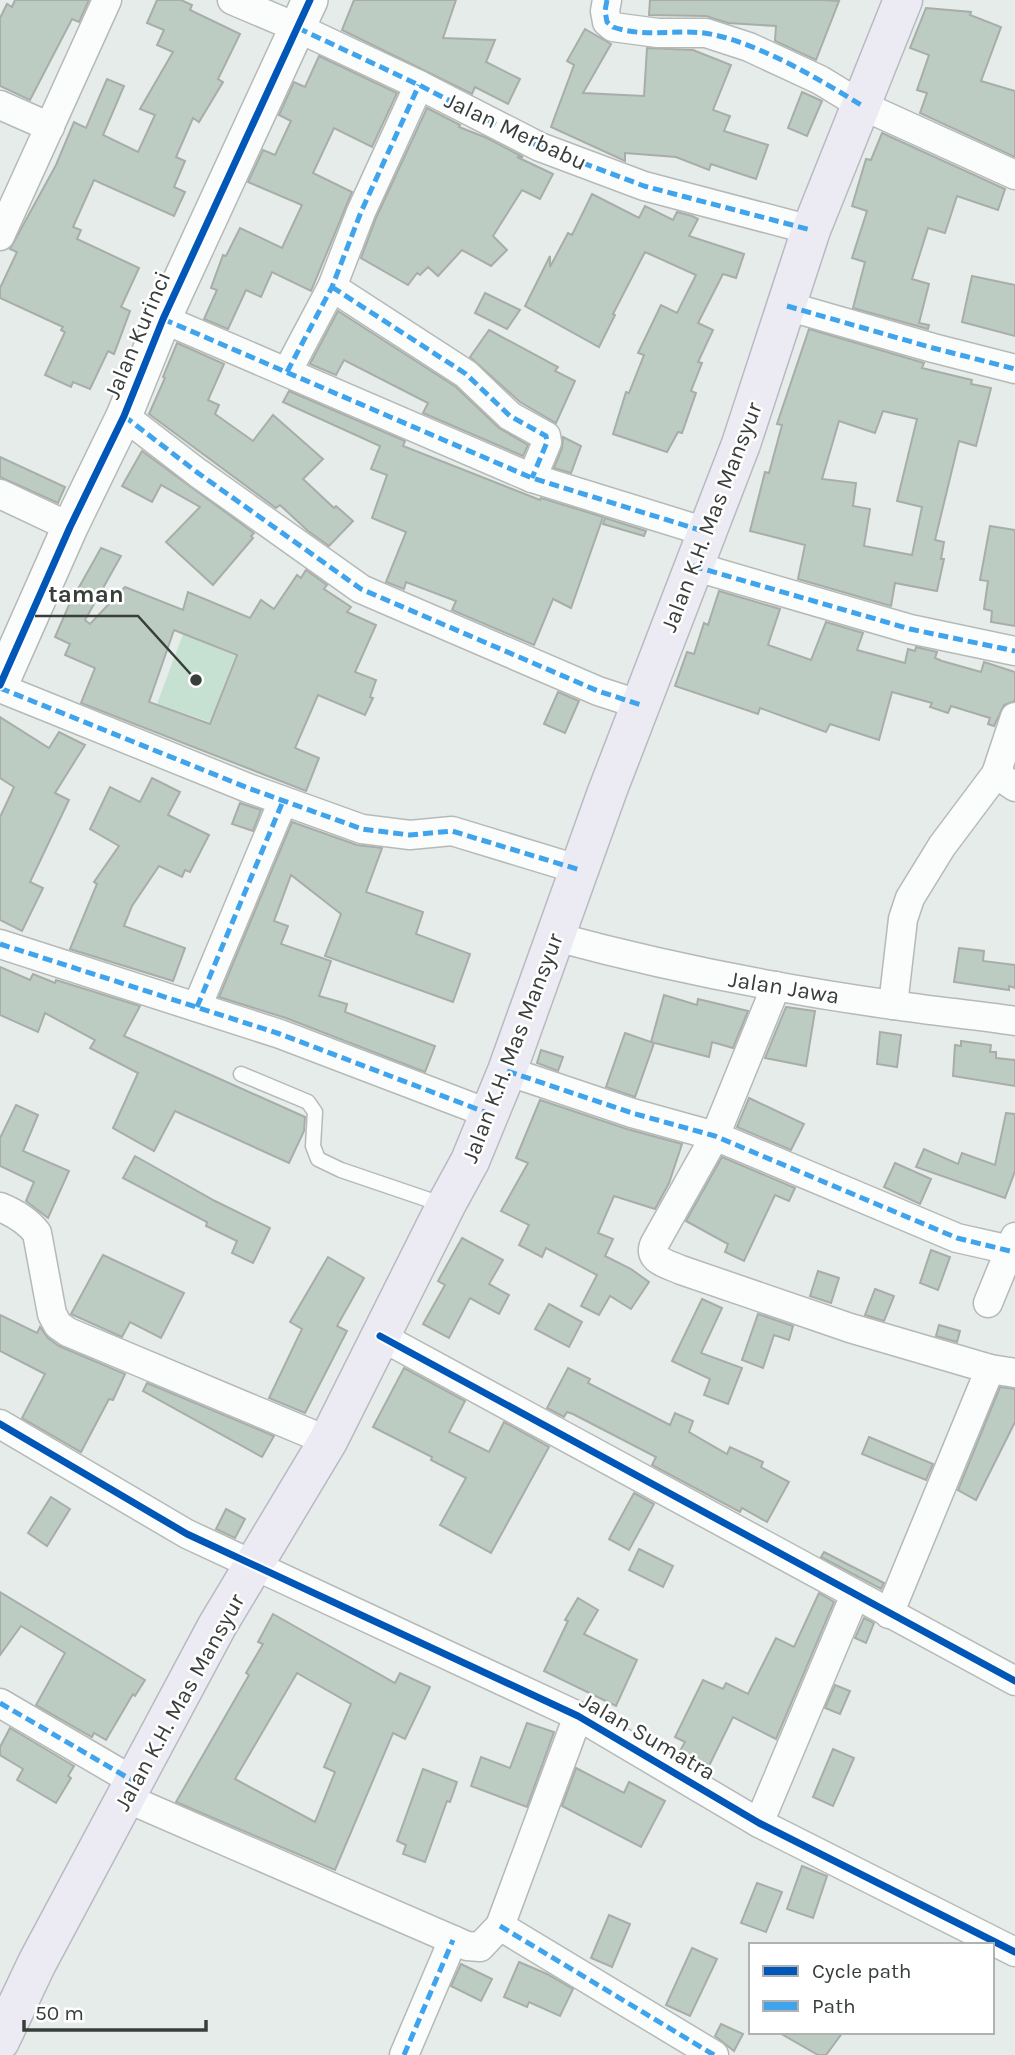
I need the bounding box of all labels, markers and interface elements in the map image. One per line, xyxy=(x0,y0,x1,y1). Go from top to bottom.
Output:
street label: Jalan Merbabu xyxy=(440,87,591,176)
street label: Jalan Kurinci xyxy=(98,267,176,403)
street label: Jalan K.H. Mas Mansyur xyxy=(655,398,768,636)
callout: taman xyxy=(35,571,138,616)
text: taman xyxy=(48,580,124,608)
street label: Jalan K.H. Mas Mansyur xyxy=(456,929,569,1167)
street label: Jalan Jawa xyxy=(727,965,841,1010)
street label: Jalan K.H. Mas Mansyur xyxy=(109,1589,251,1815)
street label: Jalan Sumatra xyxy=(575,1687,720,1786)
legend xyxy=(749,1943,994,2034)
text: Cycle path xyxy=(812,1959,912,1983)
scale bar xyxy=(24,1988,206,2032)
text: Path xyxy=(812,1994,856,2018)
text: 50 m xyxy=(35,2001,84,2025)

